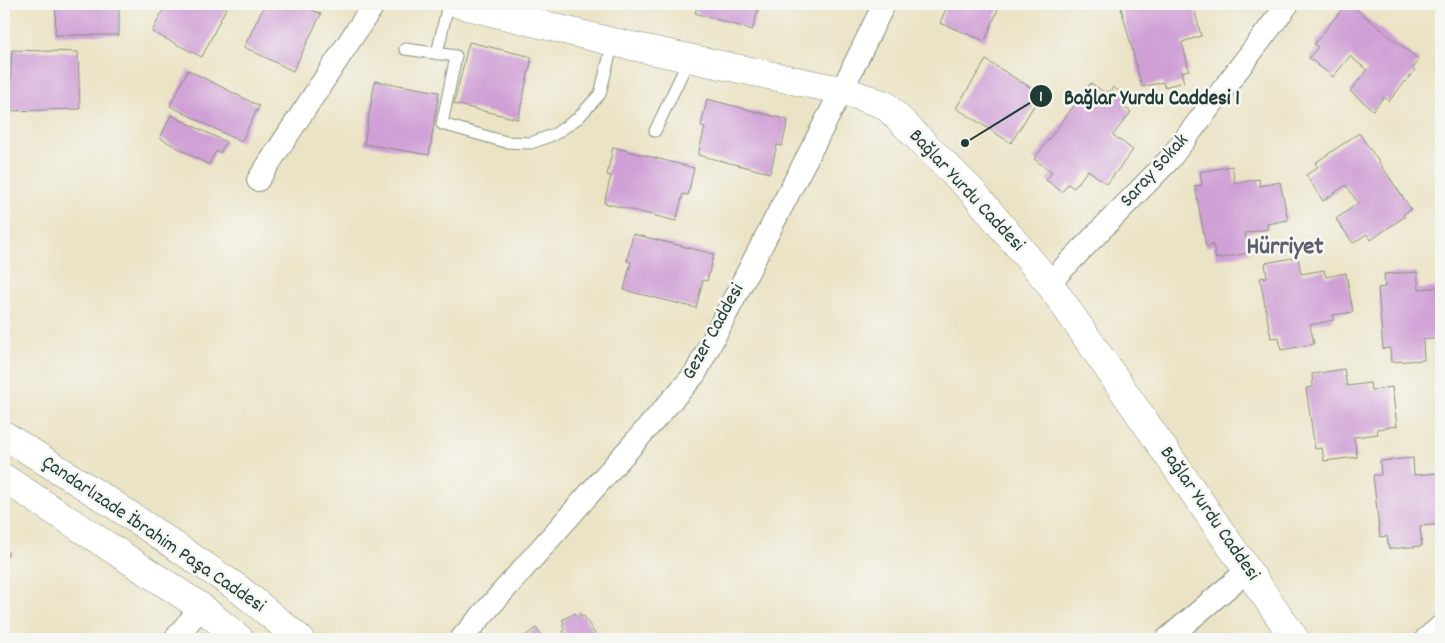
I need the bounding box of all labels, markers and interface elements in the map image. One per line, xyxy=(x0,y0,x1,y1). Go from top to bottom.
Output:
callout: Bağlar Yurdu Caddesi 1 xyxy=(1029,78,1250,114)
text: Bağlar Yurdu Caddesi 1 xyxy=(1064,85,1240,115)
text: 1 xyxy=(1039,87,1043,109)
street label: Bağlar Yurdu Caddesi xyxy=(902,123,1031,259)
street label: Saray Sokak xyxy=(1114,128,1196,214)
district label: Hürriyet xyxy=(1246,230,1324,266)
street label: Gezer Caddesi xyxy=(676,278,752,385)
street label: Bağlar Yurdu Caddesi xyxy=(1152,441,1266,587)
street label: Çandarlızade İbrahim Paşa Caddesi xyxy=(36,449,271,621)

